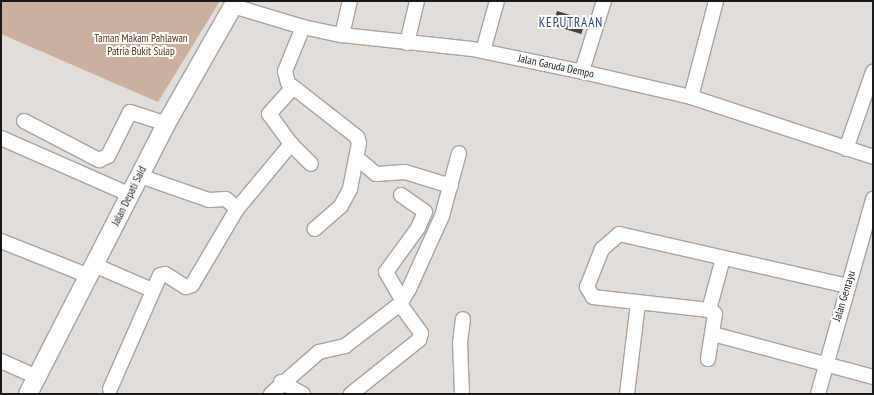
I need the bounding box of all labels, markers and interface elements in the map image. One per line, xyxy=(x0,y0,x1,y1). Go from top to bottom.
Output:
district label: KEPUTRAAN xyxy=(539,15,603,31)
park label: Taman Makam Pahlawan Patria Bukit Sulap xyxy=(94,32,188,58)
street label: Jalan Garuda Dempo xyxy=(517,52,595,80)
street label: Jalan Depati Said xyxy=(109,164,149,228)
street label: Jalan Gentayu xyxy=(830,269,858,323)

